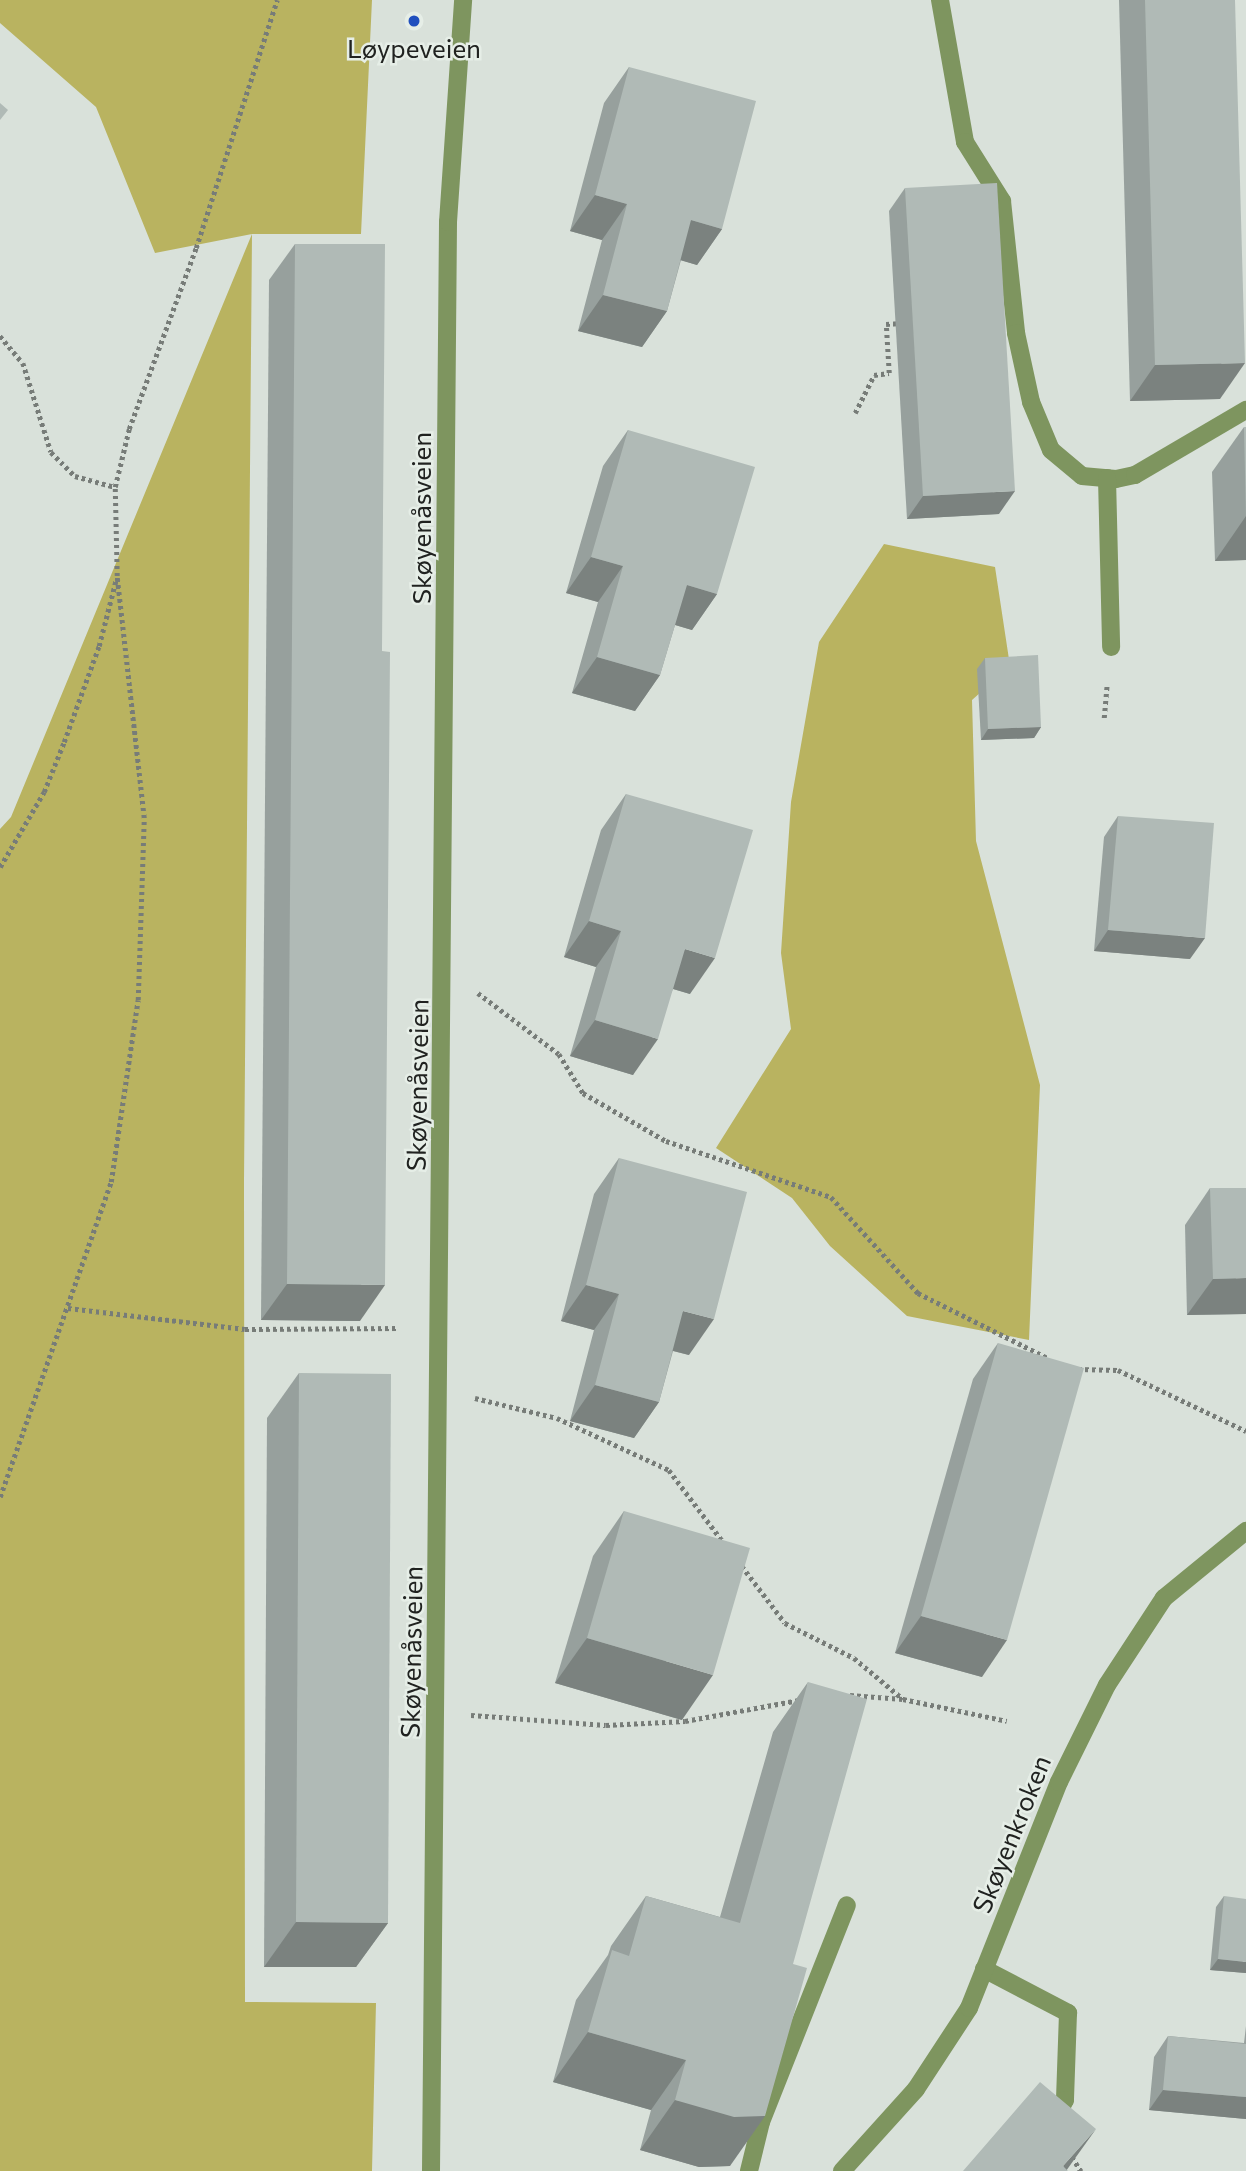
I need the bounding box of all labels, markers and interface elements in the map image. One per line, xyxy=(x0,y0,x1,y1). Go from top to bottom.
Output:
marker: Løypeveien xyxy=(406,13,422,29)
place label: Løypeveien xyxy=(347,32,481,64)
street label: Skøyenåsveien xyxy=(405,432,437,604)
street label: Skøyenåsveien xyxy=(400,999,434,1171)
street label: Skøyenåsveien xyxy=(394,1566,428,1738)
street label: Skøyenkroken xyxy=(965,1751,1057,1917)

